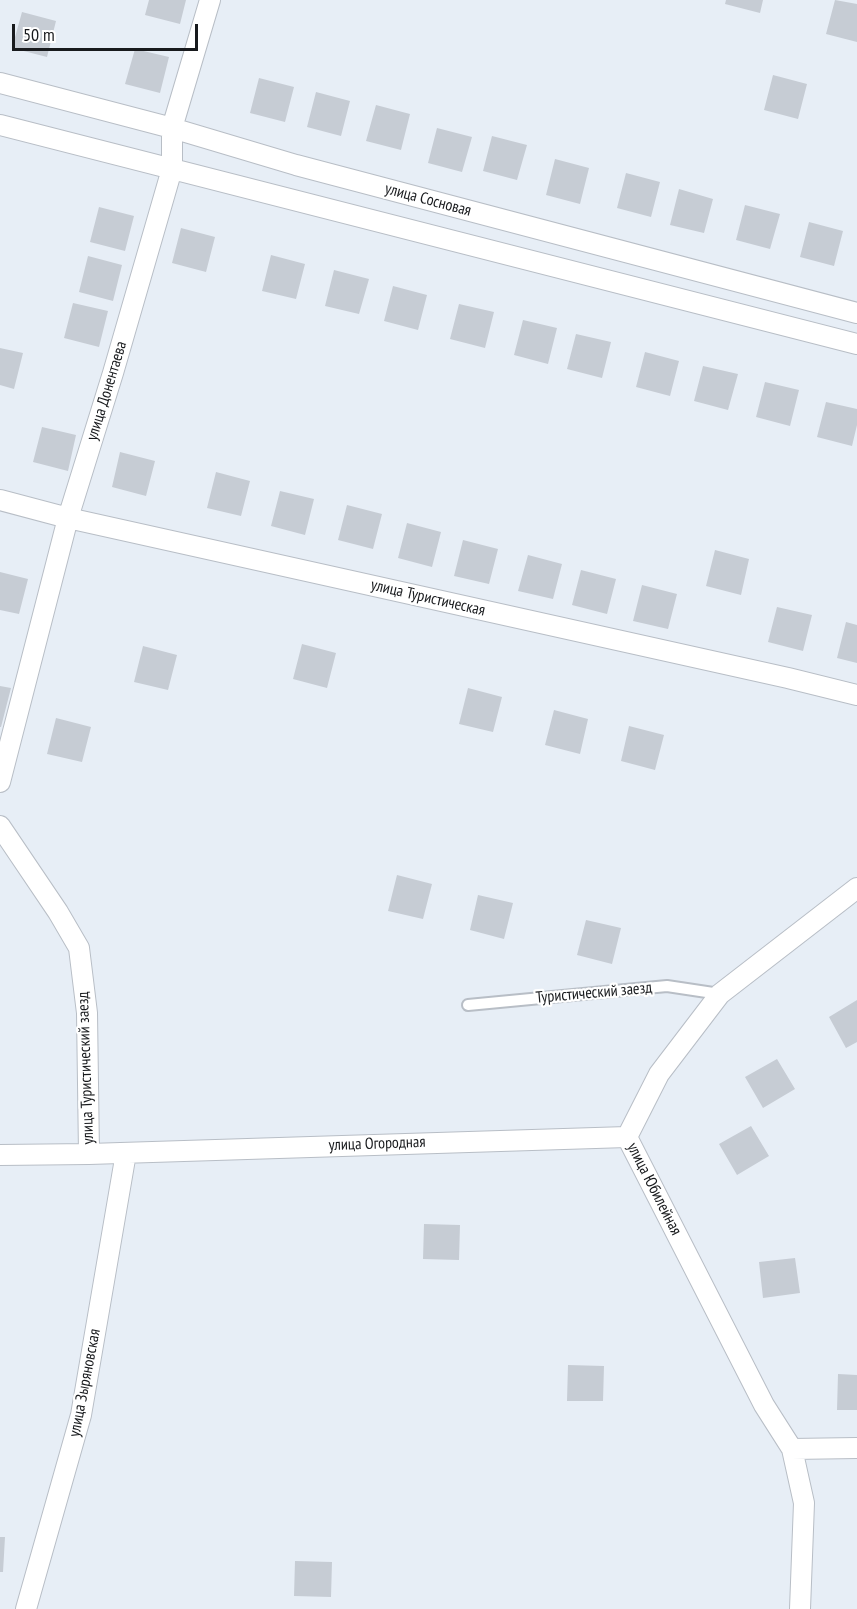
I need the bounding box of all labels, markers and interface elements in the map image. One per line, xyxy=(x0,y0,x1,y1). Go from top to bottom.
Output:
scale bar xyxy=(15,12,201,50)
text: 50 m xyxy=(23,23,55,46)
street label: улица Сосновая xyxy=(383,179,473,221)
street label: улица Донентаева xyxy=(83,339,131,443)
street label: улица Туристическая xyxy=(369,576,487,620)
street label: Туристический заезд xyxy=(535,978,653,1008)
street label: улица Туристический заезд xyxy=(74,991,98,1145)
street label: улица Огородная xyxy=(328,1133,426,1155)
street label: улица Юбилейная xyxy=(622,1139,686,1239)
street label: улица Зыряновская xyxy=(65,1327,105,1439)

